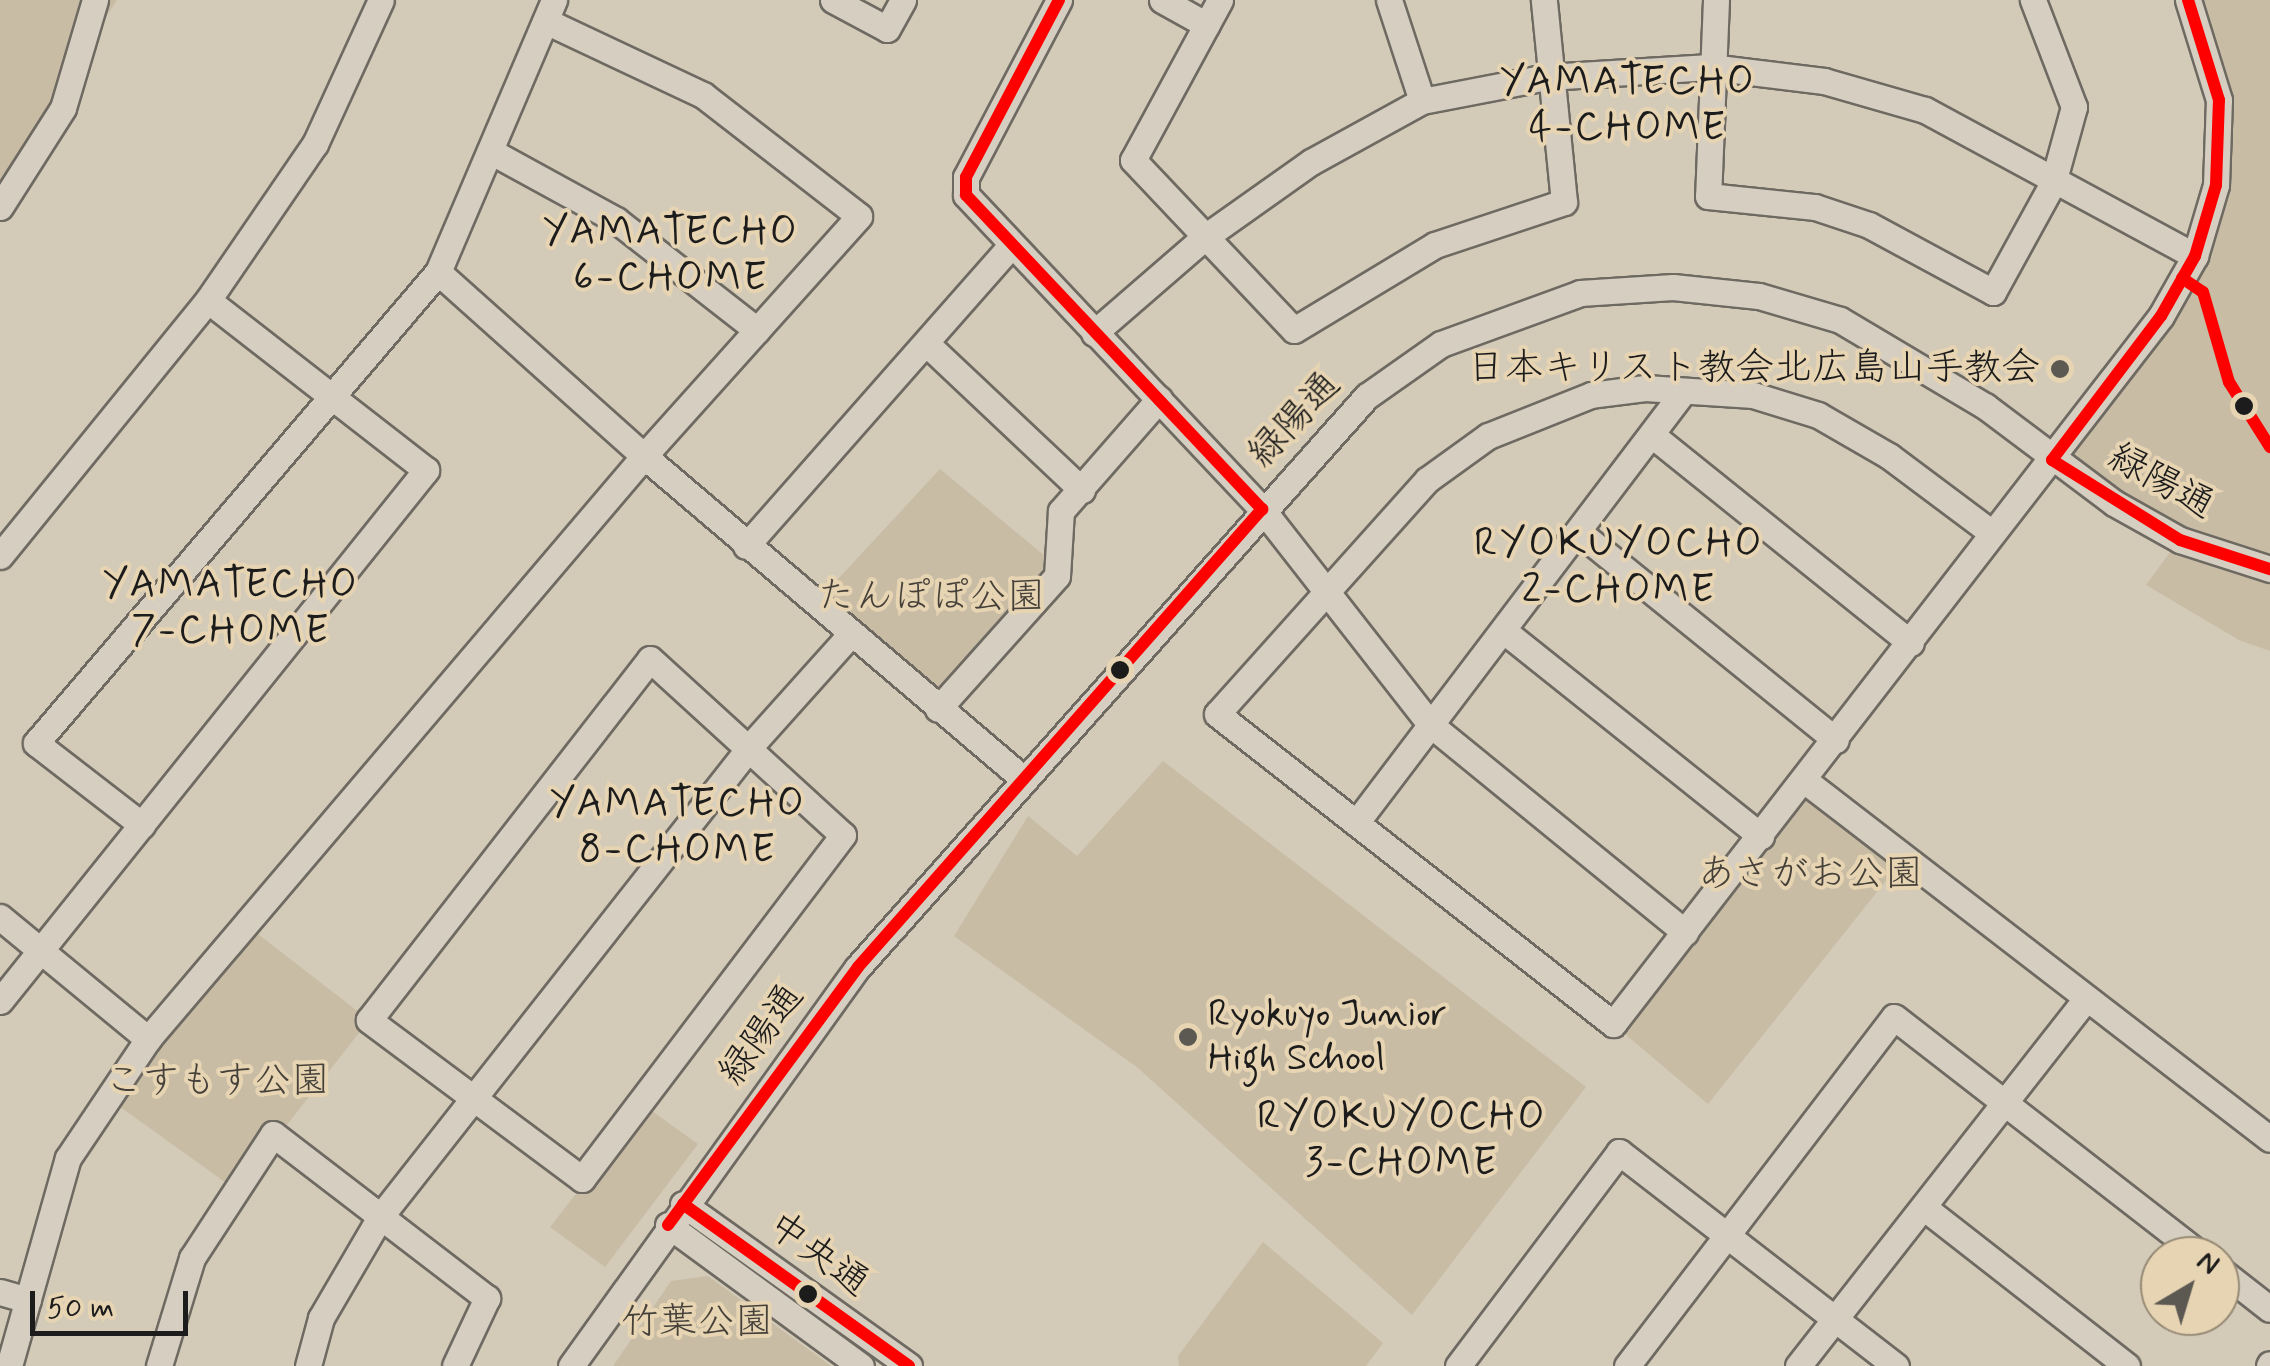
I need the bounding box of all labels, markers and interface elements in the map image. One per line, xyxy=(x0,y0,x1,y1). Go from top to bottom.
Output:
district label: YAMATECHO 4-CHOME xyxy=(1498,58,1758,152)
district label: YAMATECHO 6-CHOME xyxy=(541,208,801,302)
place label: 日本キリスト教会北広島山手教会 xyxy=(1470,346,2040,392)
marker: 日本キリスト教会北広島山手教会 xyxy=(2049,358,2071,380)
street label: 緑陽通 xyxy=(1239,363,1351,477)
unlabelled marker xyxy=(2234,396,2254,416)
street label: 緑陽通 xyxy=(2100,434,2222,530)
district label: RYOKUYOCHO 2-CHOME xyxy=(1483,520,1755,614)
district label: YAMATECHO 7-CHOME xyxy=(101,561,361,655)
park label: たんぽぽ公園 xyxy=(817,575,1045,621)
unlabelled marker xyxy=(1110,660,1130,680)
district label: YAMATECHO 8-CHOME xyxy=(548,780,808,874)
park label: あさがお公園 xyxy=(1696,852,1924,898)
street label: 緑陽通 xyxy=(710,975,814,1095)
place label: Ryokuyo Junior High School xyxy=(1208,992,1443,1082)
marker: Ryokuyo Junior High School xyxy=(1177,1026,1199,1048)
park label: こすもす公園 xyxy=(103,1059,331,1105)
district label: RYOKUYOCHO 3-CHOME xyxy=(1266,1093,1538,1187)
street label: 中央通 xyxy=(758,1203,878,1307)
north arrow xyxy=(2140,1236,2240,1336)
text: N xyxy=(2189,1243,2226,1284)
scale bar xyxy=(35,1271,192,1333)
unlabelled marker xyxy=(798,1284,818,1304)
text: 50 m xyxy=(47,1289,114,1328)
park label: 竹葉公園 xyxy=(621,1300,773,1346)

